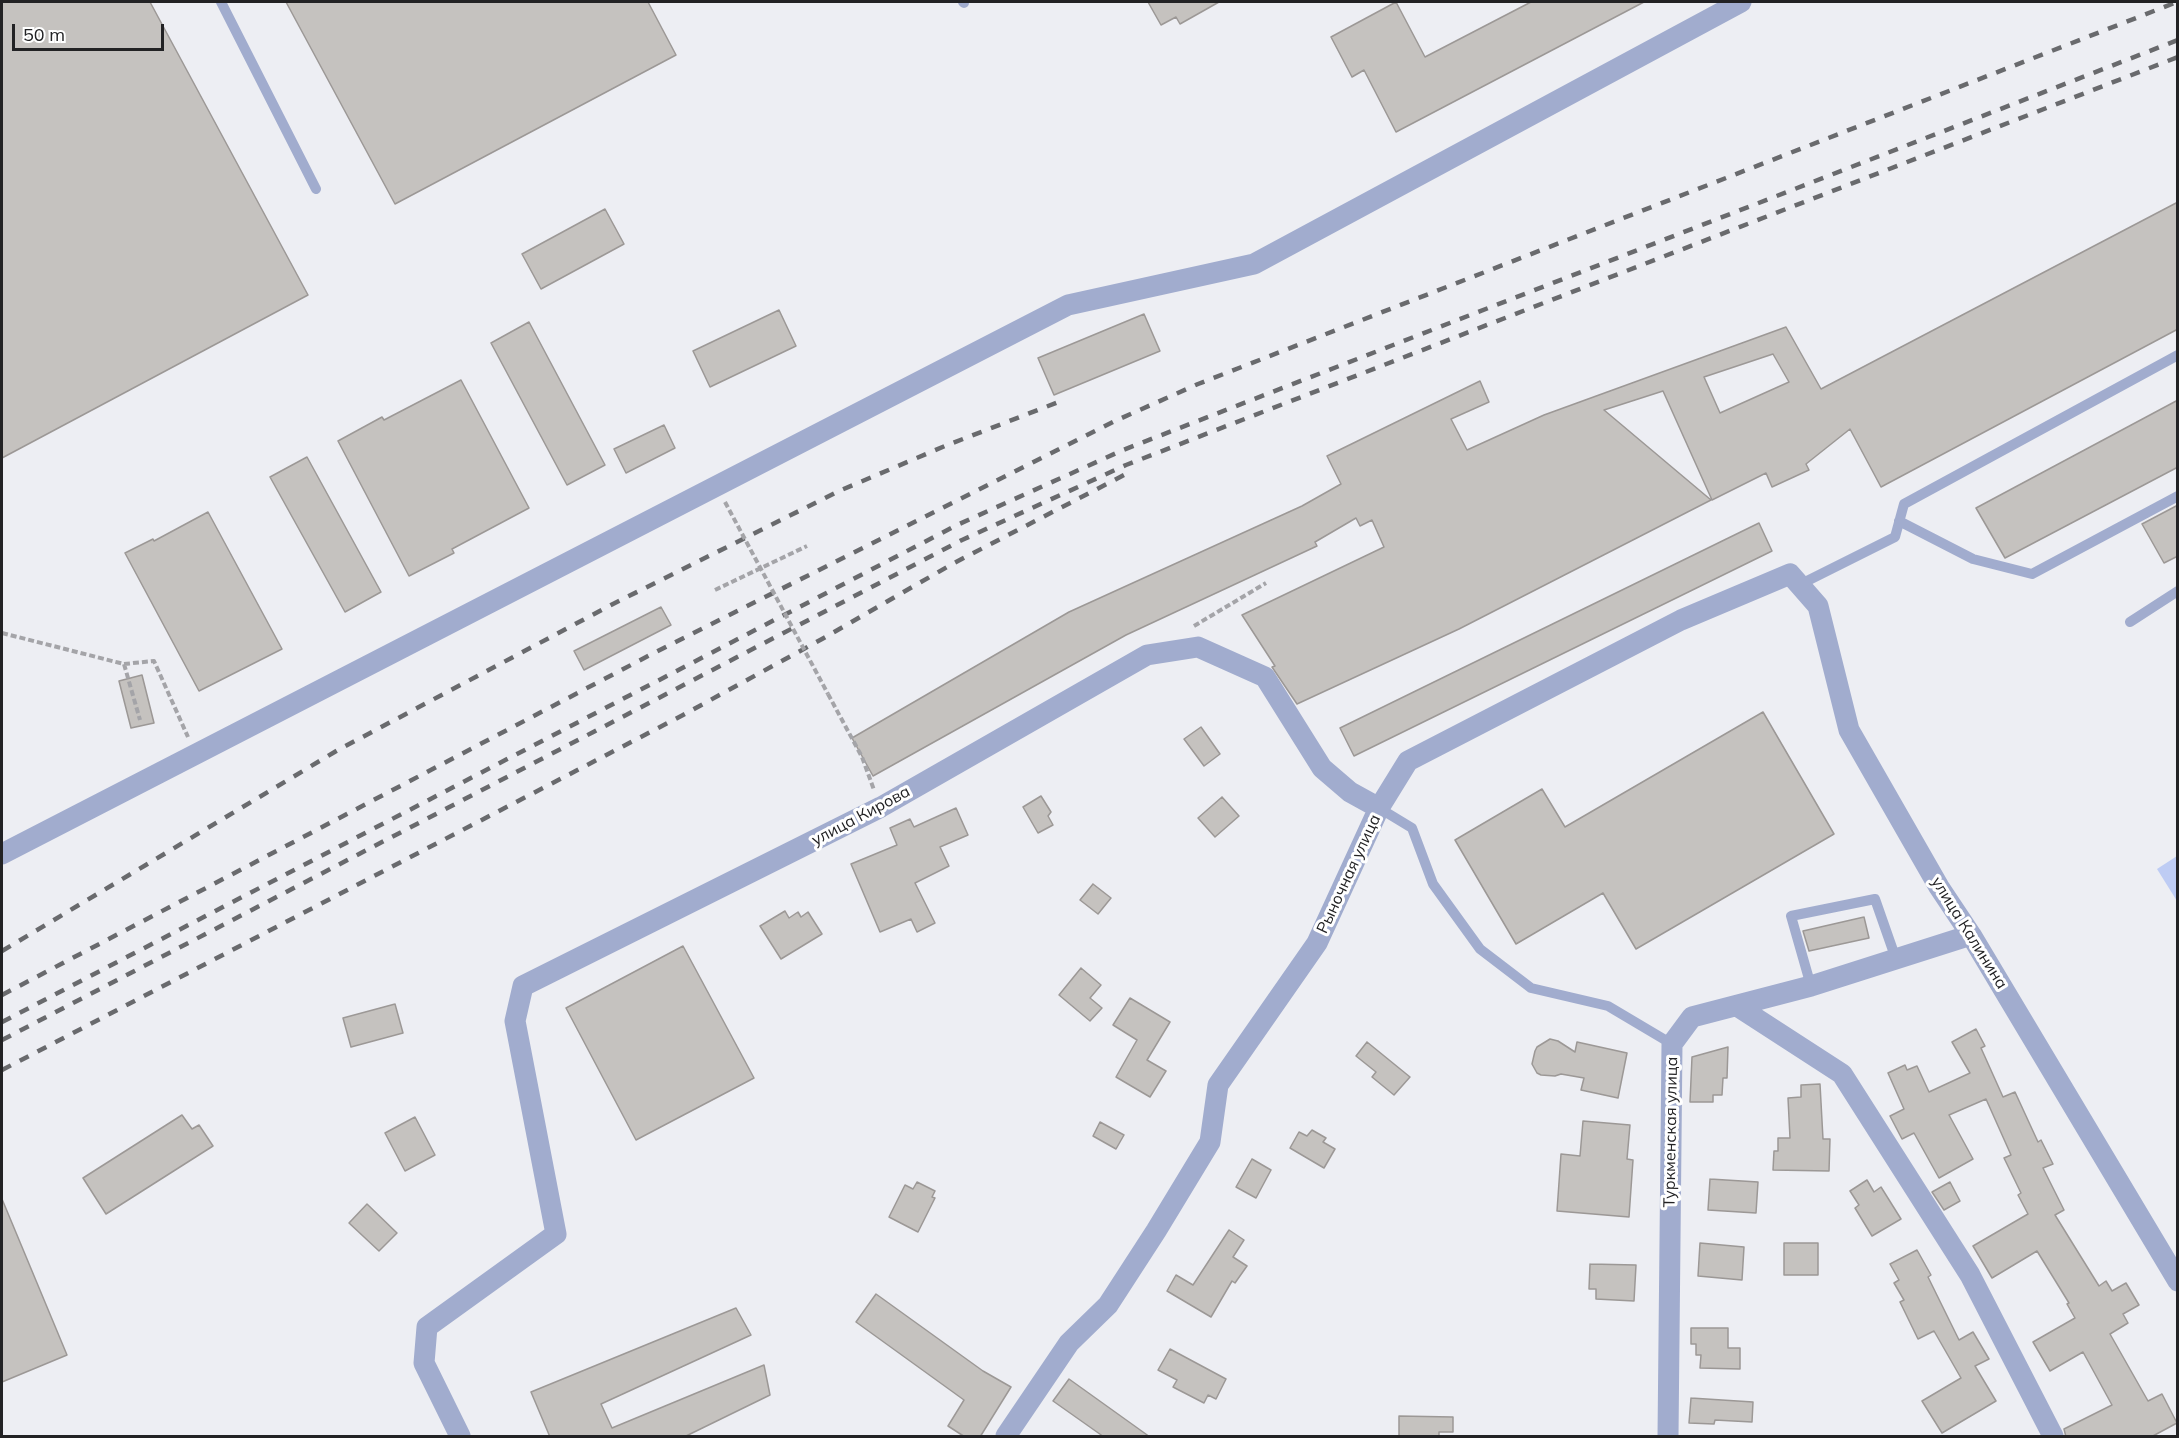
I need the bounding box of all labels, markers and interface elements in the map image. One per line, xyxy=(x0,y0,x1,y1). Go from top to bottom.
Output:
scale bar xyxy=(15,12,166,50)
text: 50 m xyxy=(23,23,65,46)
street label: улица Кирова xyxy=(809,782,913,850)
street label: Рыночная улица xyxy=(1313,812,1385,936)
street label: улица Калинина xyxy=(1927,873,2011,993)
street label: Туркменская улица xyxy=(1660,1056,1682,1208)

